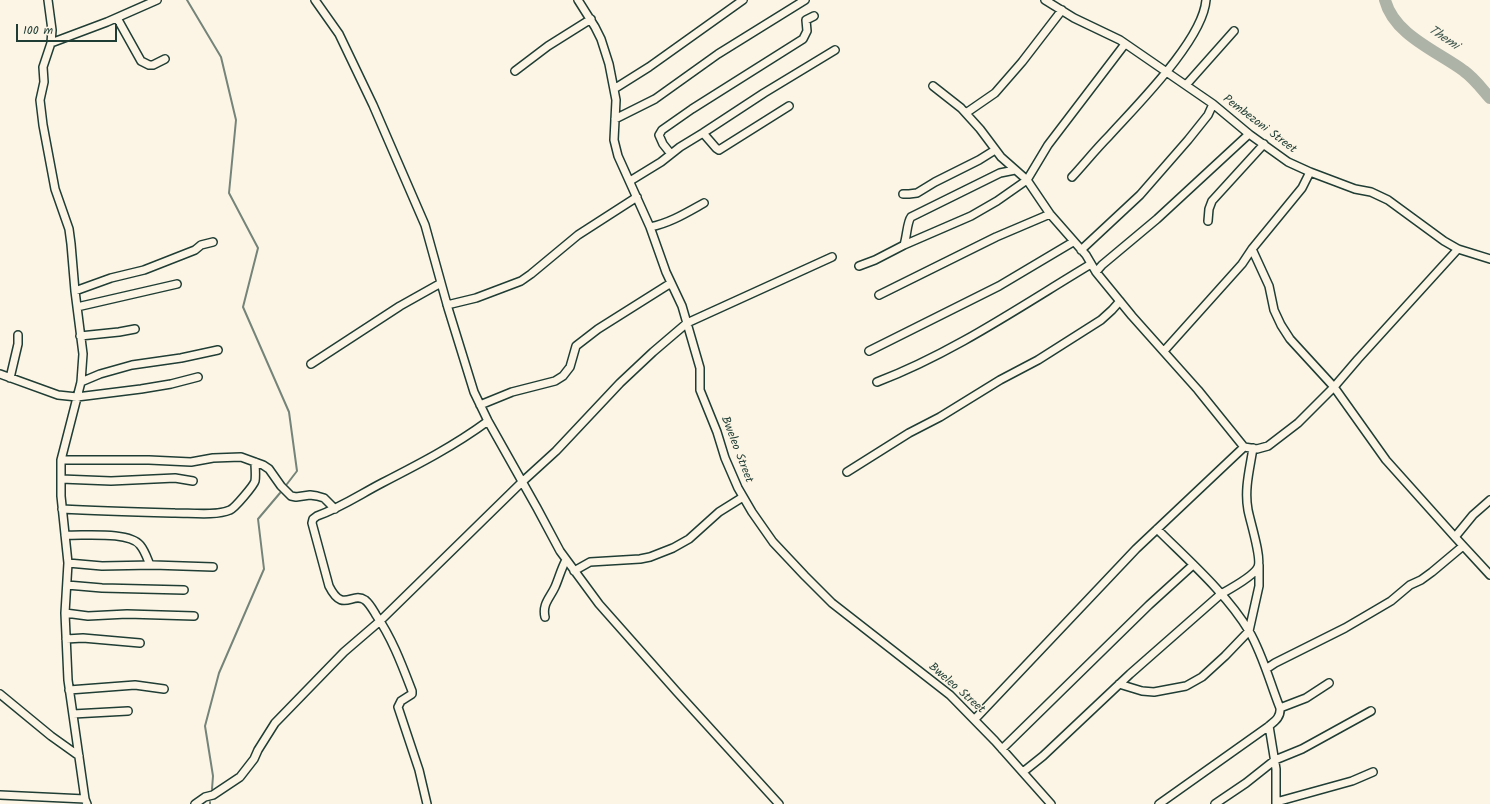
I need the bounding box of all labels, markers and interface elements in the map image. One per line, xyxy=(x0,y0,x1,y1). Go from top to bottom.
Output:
scale bar xyxy=(18,16,119,42)
text: 100 m xyxy=(23,21,53,40)
water label: Themi xyxy=(1425,23,1461,55)
street label: Pembezoni Street xyxy=(1219,93,1299,157)
street label: Bweleo Street xyxy=(717,415,755,485)
street label: Bweleo Street xyxy=(925,661,987,717)

